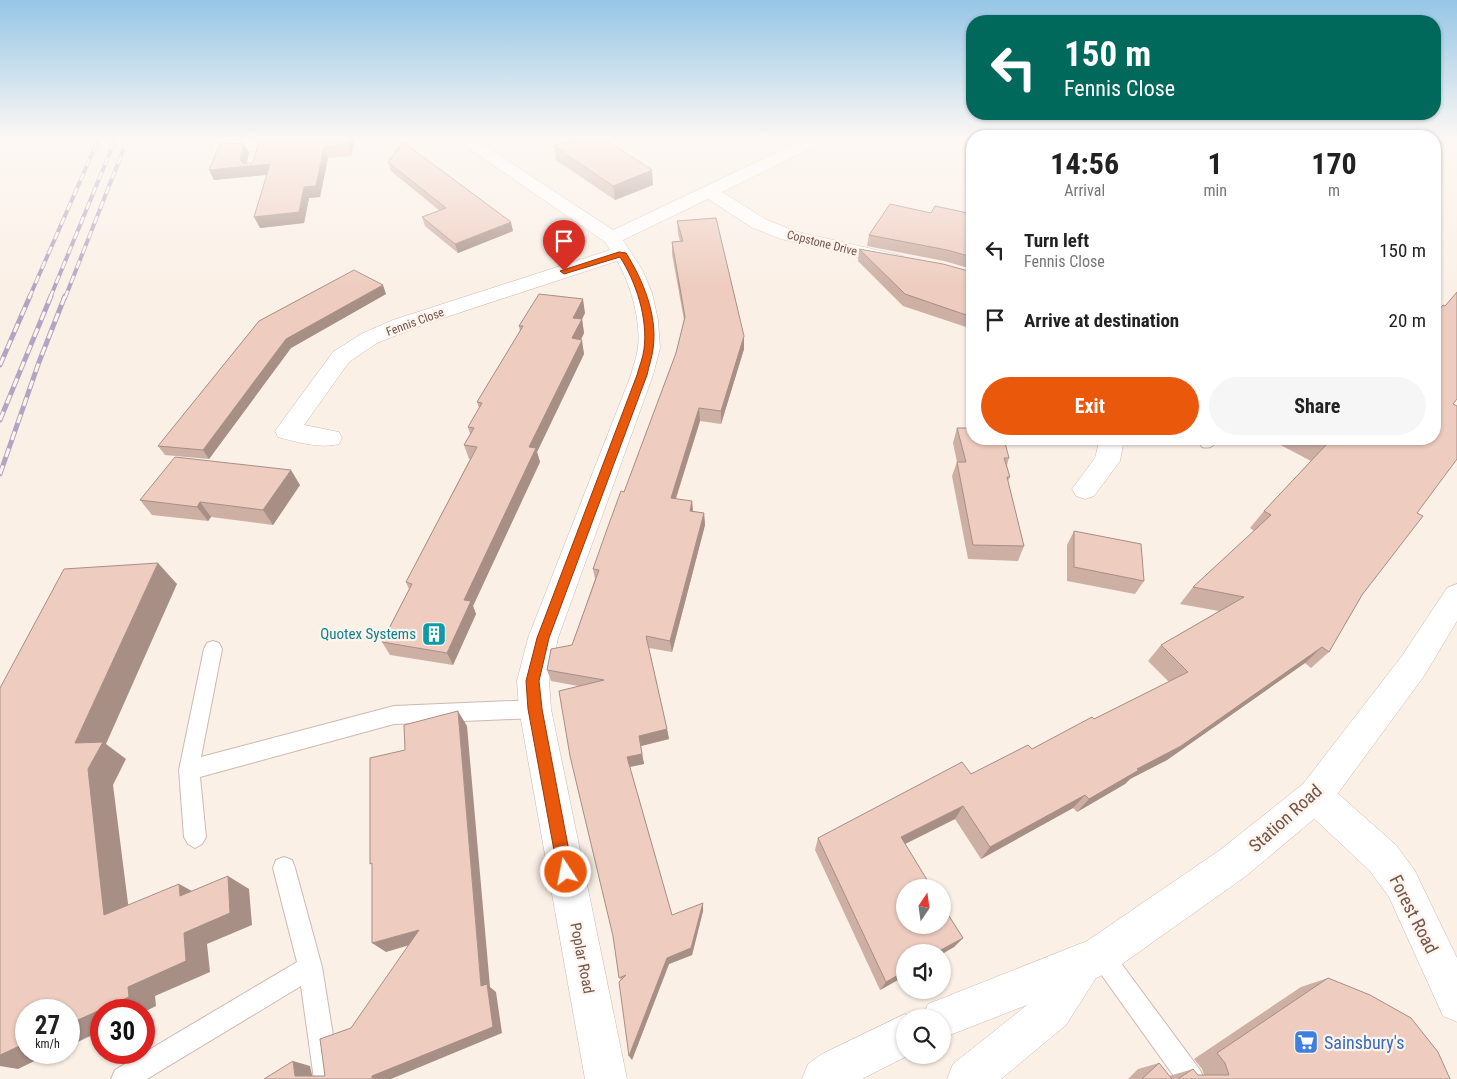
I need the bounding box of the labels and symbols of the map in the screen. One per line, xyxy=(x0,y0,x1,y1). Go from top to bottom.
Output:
pin xyxy=(543,220,585,271)
street label: Copstone Drive xyxy=(785,228,859,259)
street label: Fennis Close xyxy=(384,305,446,339)
building icon: Quotex Systems xyxy=(421,621,447,647)
place label: Quotex Systems xyxy=(320,625,416,643)
street label: Station Road xyxy=(1244,780,1326,856)
position arrow xyxy=(539,845,591,897)
street label: Forest Road xyxy=(1385,871,1443,957)
north arrow xyxy=(896,879,951,934)
street label: Poplar Road xyxy=(566,921,598,995)
speed limit sign: 30 xyxy=(90,999,155,1064)
supermarket icon: Sainsbury's xyxy=(1293,1029,1319,1055)
place label: Sainsbury's xyxy=(1324,1032,1405,1053)

